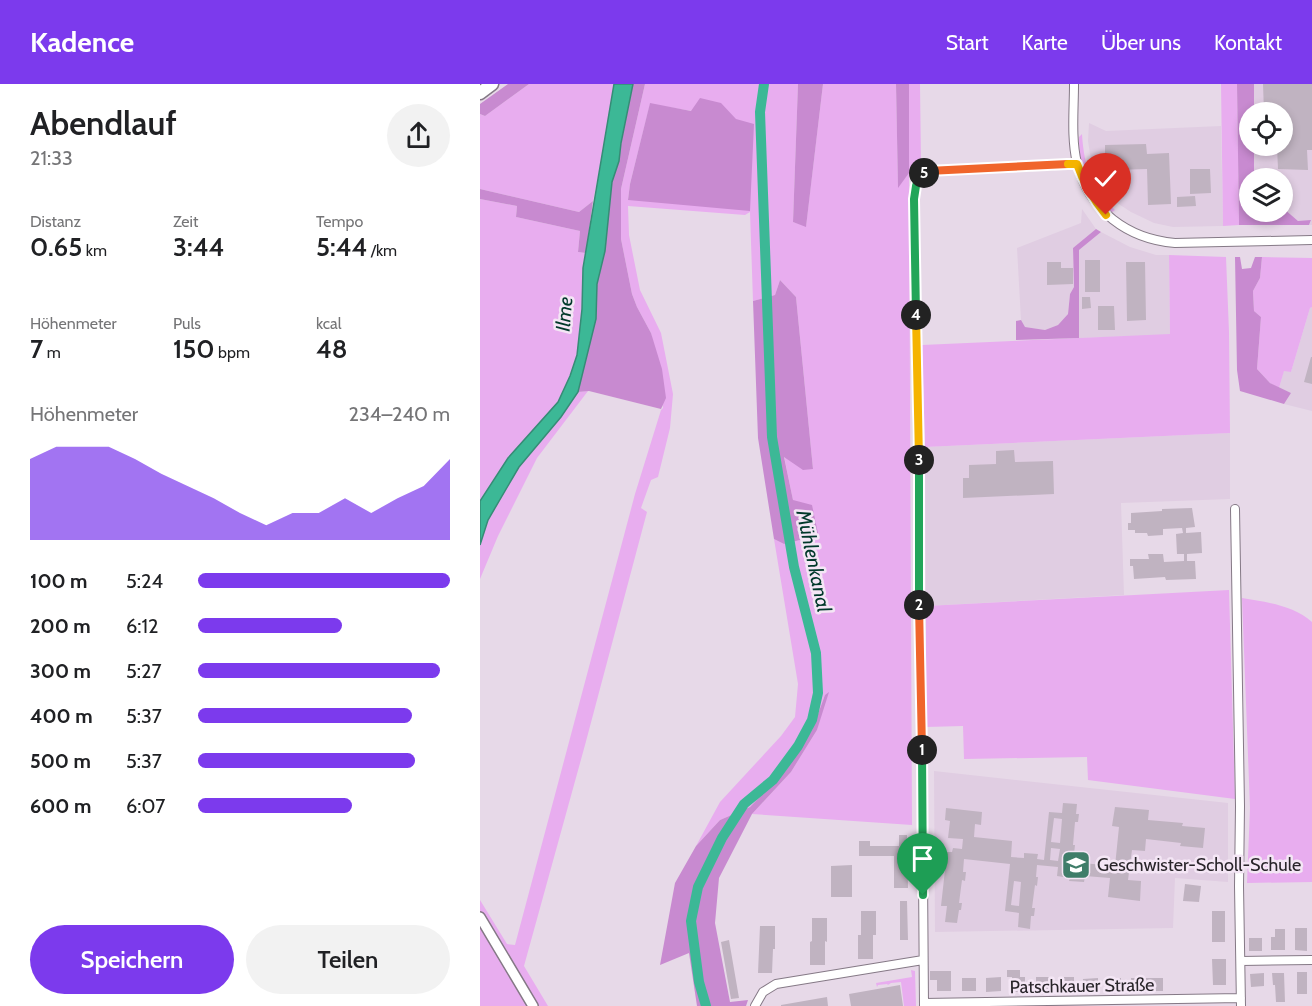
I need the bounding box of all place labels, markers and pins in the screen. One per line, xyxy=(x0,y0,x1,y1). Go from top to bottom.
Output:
pin xyxy=(1080,153,1131,215)
pin: 5 xyxy=(909,158,939,188)
pin: 4 xyxy=(901,300,931,330)
pin: 3 xyxy=(904,445,934,475)
pin: 2 xyxy=(904,590,934,620)
pin: 1 xyxy=(907,735,937,765)
pin xyxy=(897,833,948,895)
school or university icon: Geschwister-Scholl-Schule xyxy=(1060,849,1092,881)
place label: Geschwister-Scholl-Schule xyxy=(1097,854,1301,876)

